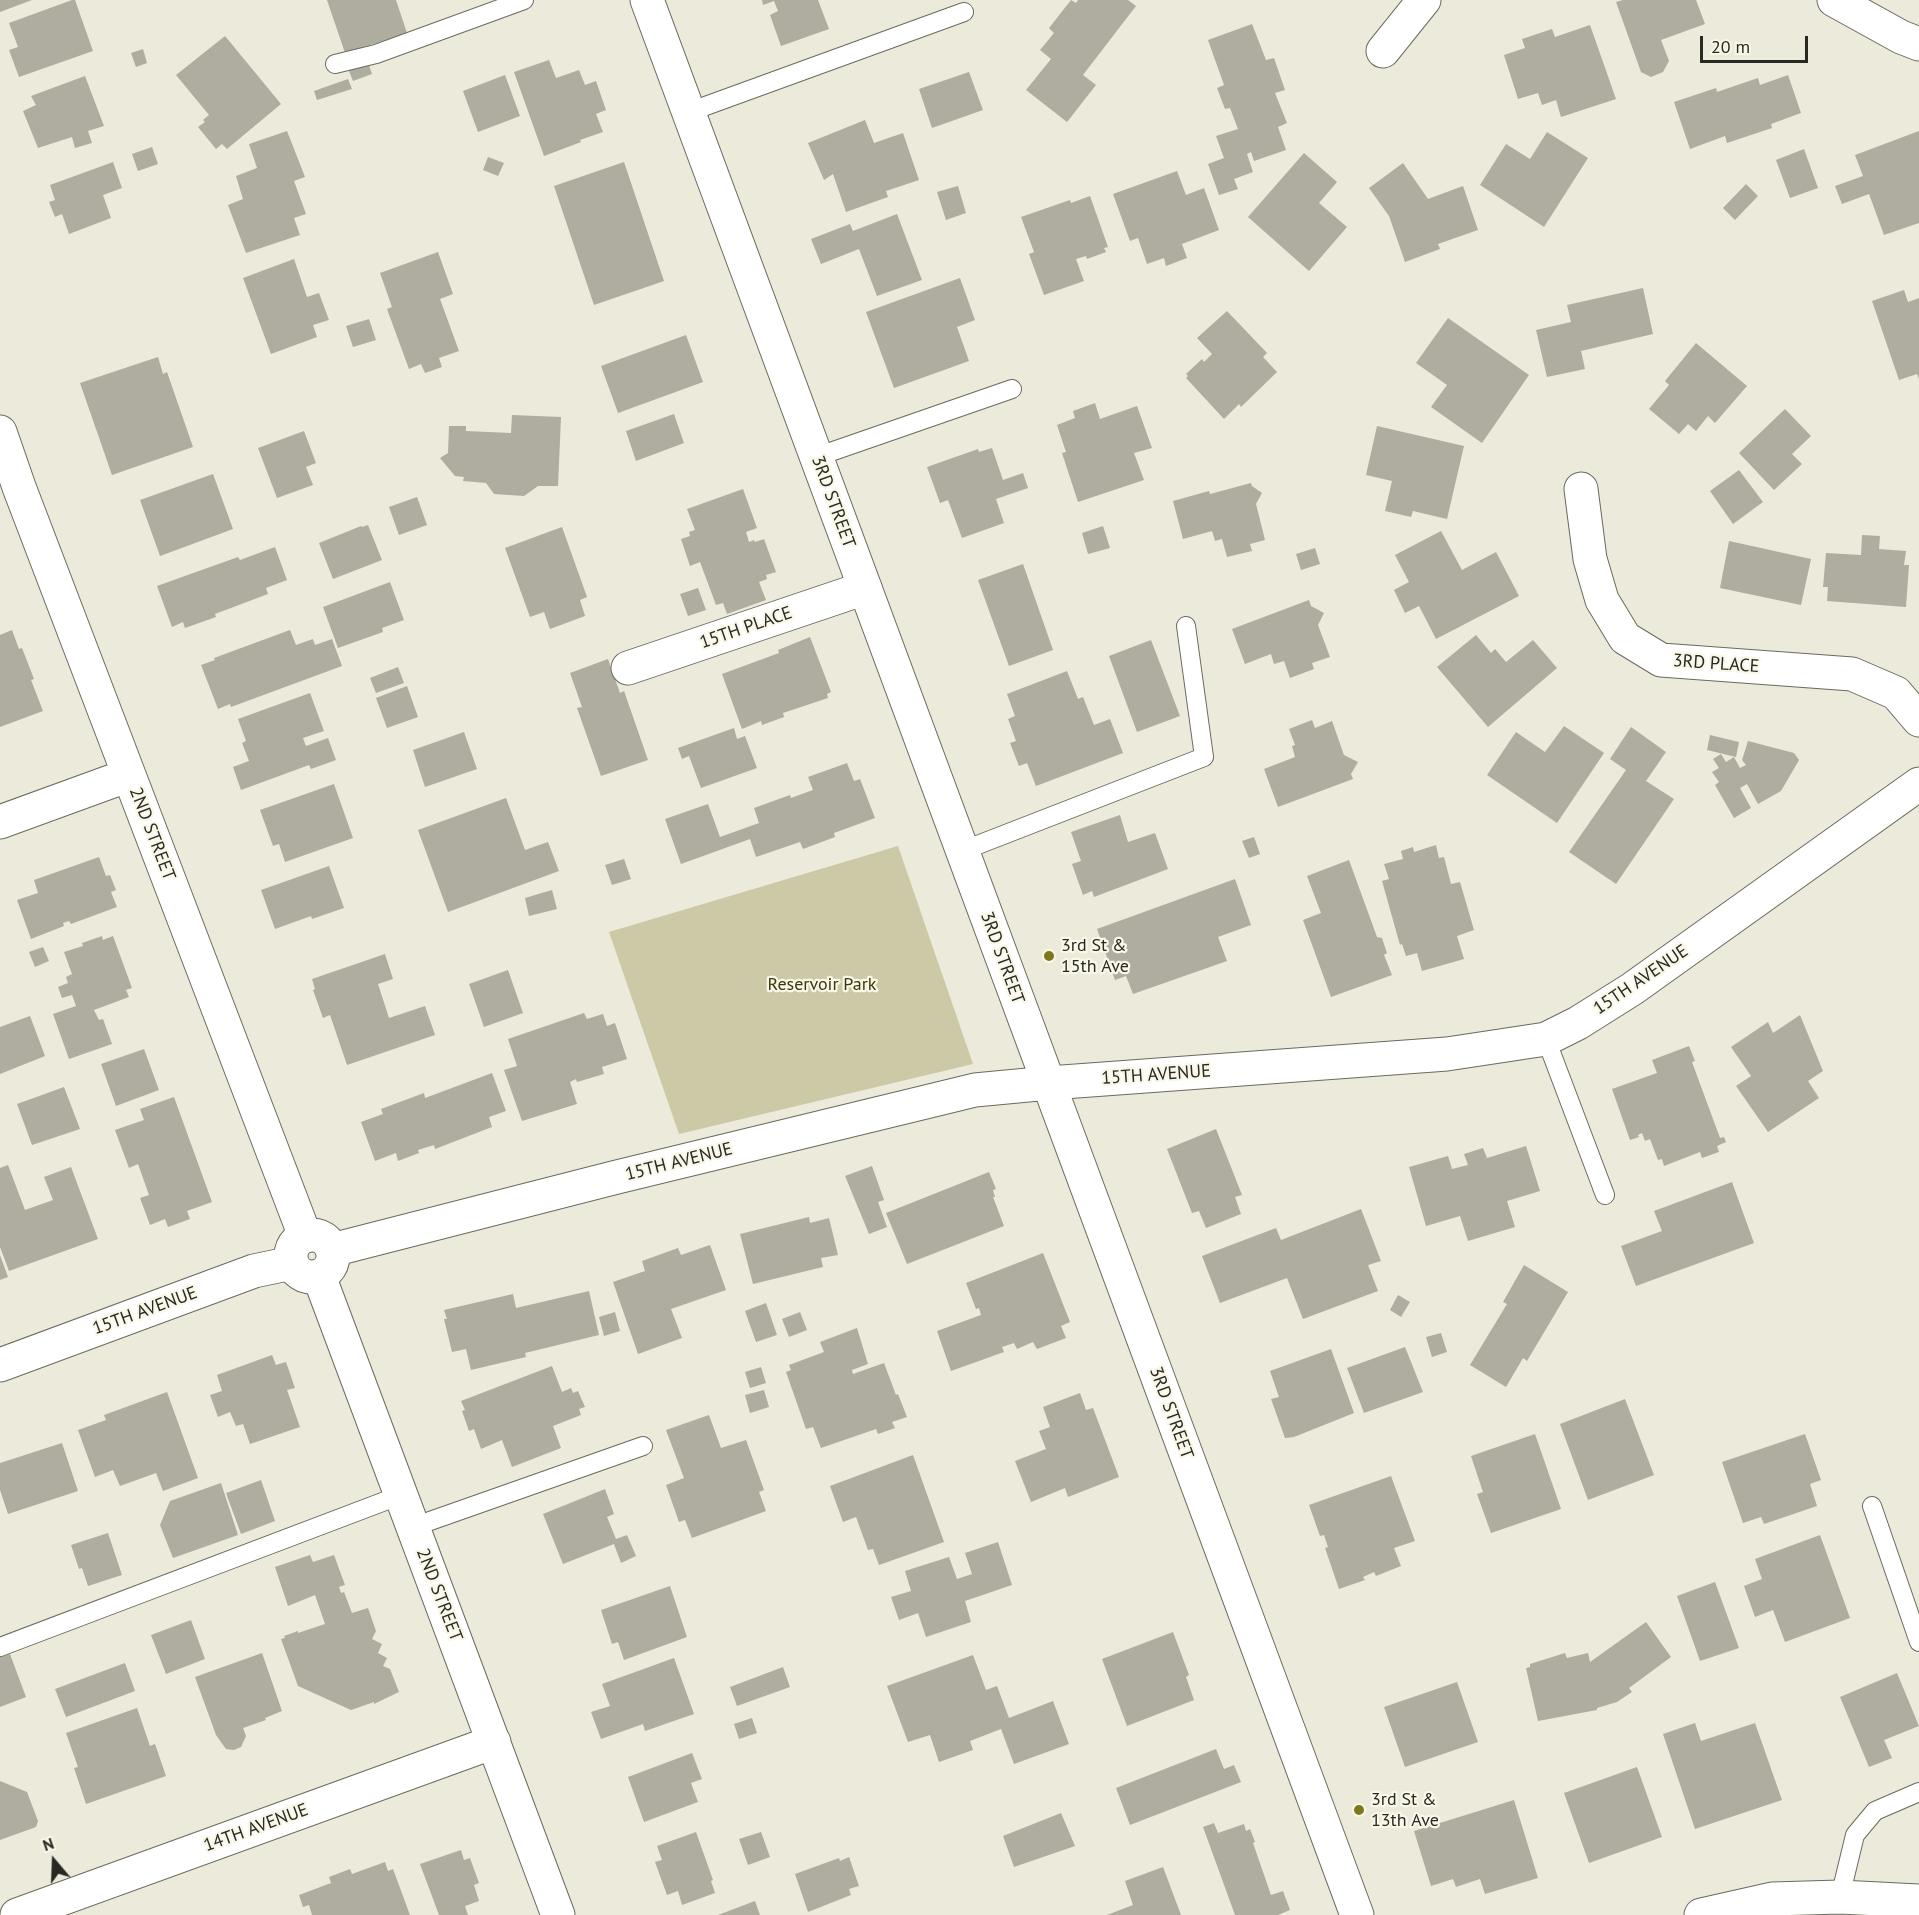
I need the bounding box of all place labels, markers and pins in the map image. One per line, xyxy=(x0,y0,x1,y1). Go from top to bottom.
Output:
place label: 3rd St & 15th Ave xyxy=(1061,935,1129,978)
marker: 3rd St & 15th Ave xyxy=(1042,949,1056,963)
place label: 3rd St & 13th Ave xyxy=(1371,1789,1439,1832)
marker: 3rd St & 13th Ave xyxy=(1352,1803,1366,1817)

